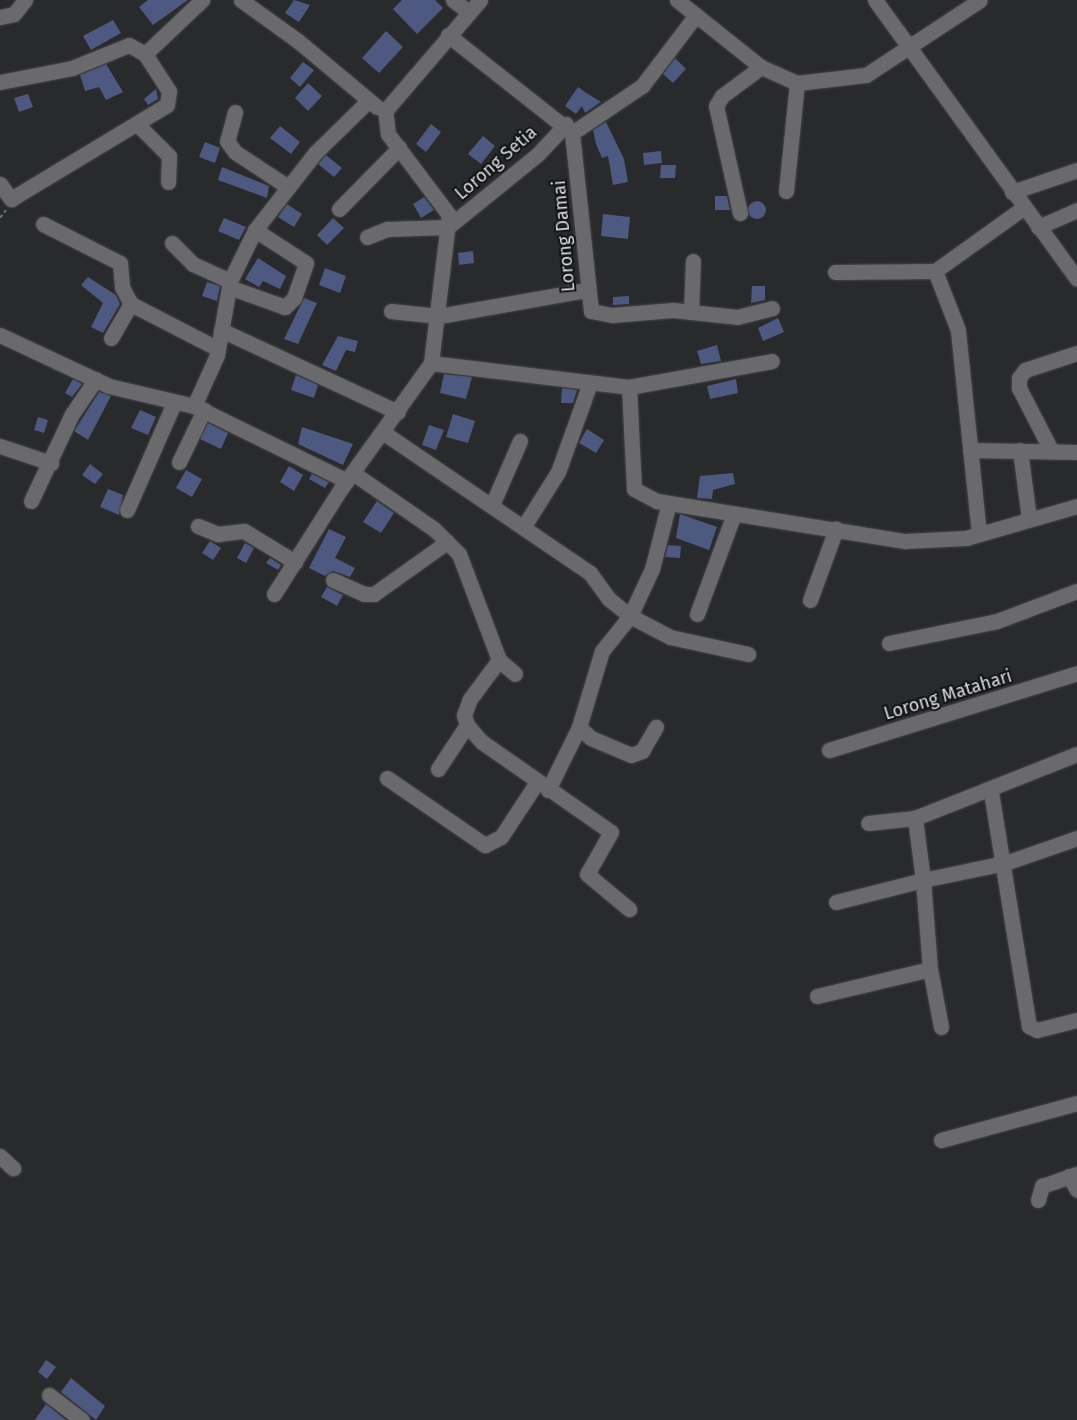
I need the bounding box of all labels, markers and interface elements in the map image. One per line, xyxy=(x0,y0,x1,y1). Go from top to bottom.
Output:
street label: Lorong Setia xyxy=(451,122,541,204)
street label: Lorong Damai xyxy=(548,179,580,293)
street label: Lorong Matahari xyxy=(881,665,1015,725)

